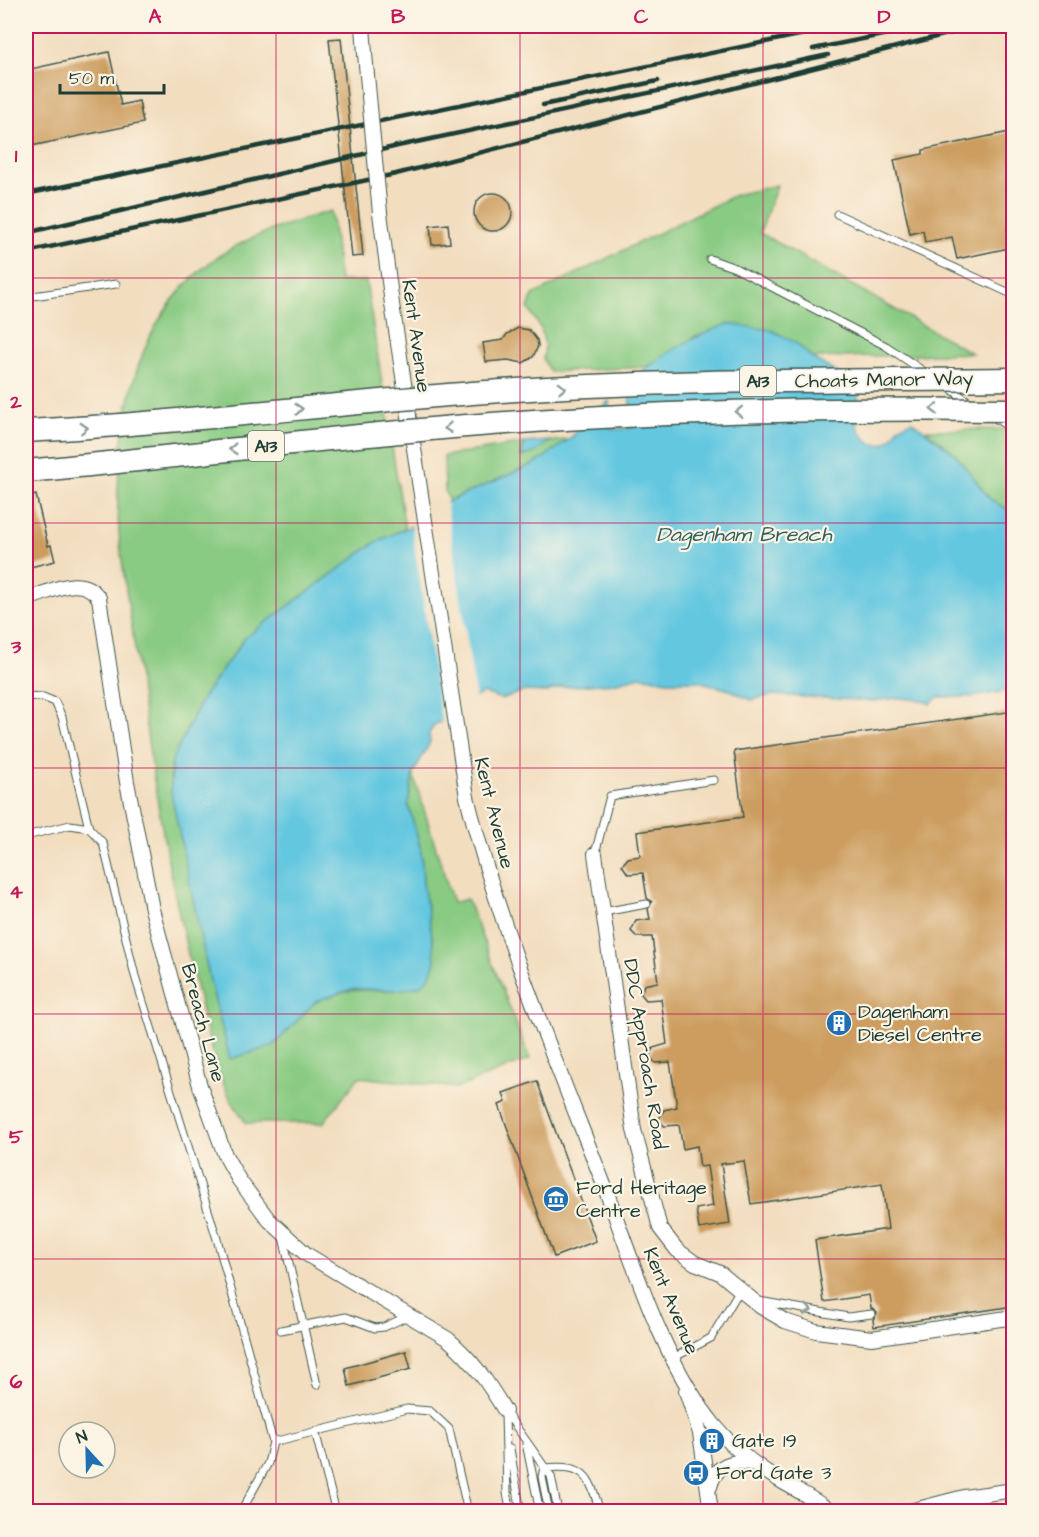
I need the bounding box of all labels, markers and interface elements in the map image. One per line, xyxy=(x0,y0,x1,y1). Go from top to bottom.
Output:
text: A xyxy=(149,3,162,31)
text: B xyxy=(391,3,406,31)
text: C xyxy=(634,3,649,31)
text: D xyxy=(878,3,891,31)
scale bar xyxy=(60,57,164,95)
text: 50 m xyxy=(69,66,114,91)
text: 1 xyxy=(15,142,18,170)
street label: Kent Avenue xyxy=(394,278,438,395)
street label: Choats Manor Way xyxy=(794,364,974,397)
road number: A13 xyxy=(740,366,776,396)
one-way arrow xyxy=(557,382,566,395)
text: 2 xyxy=(9,388,22,416)
one-way arrow xyxy=(294,403,304,416)
one-way arrow xyxy=(930,403,939,415)
one-way arrow xyxy=(735,406,744,418)
one-way arrow xyxy=(443,421,452,434)
one-way arrow xyxy=(79,422,88,435)
road number: A13 xyxy=(248,431,284,461)
one-way arrow xyxy=(228,442,237,455)
water label: Dagenham Breach xyxy=(656,520,833,550)
text: 3 xyxy=(10,633,22,661)
street label: Kent Avenue xyxy=(467,754,521,872)
text: 4 xyxy=(9,878,23,906)
street label: DDC Approach Road xyxy=(616,957,674,1151)
street label: Breach Lane xyxy=(174,961,232,1086)
place label: Dagenham Diesel Centre xyxy=(858,998,982,1049)
building icon: Dagenham Diesel Centre xyxy=(824,1008,854,1038)
text: 5 xyxy=(9,1123,24,1151)
place label: Ford Heritage Centre xyxy=(576,1174,707,1225)
museum icon: Ford Heritage Centre xyxy=(541,1184,571,1214)
street label: Kent Avenue xyxy=(636,1243,706,1359)
one-way arrow xyxy=(802,1303,812,1316)
text: 6 xyxy=(10,1368,23,1396)
north arrow xyxy=(57,1420,117,1480)
text: N xyxy=(73,1425,91,1449)
building icon: Gate 19 xyxy=(697,1426,727,1456)
place label: Gate 19 xyxy=(732,1427,797,1455)
bus stop icon: Ford Gate 3 xyxy=(681,1458,711,1488)
place label: Ford Gate 3 xyxy=(716,1459,832,1487)

